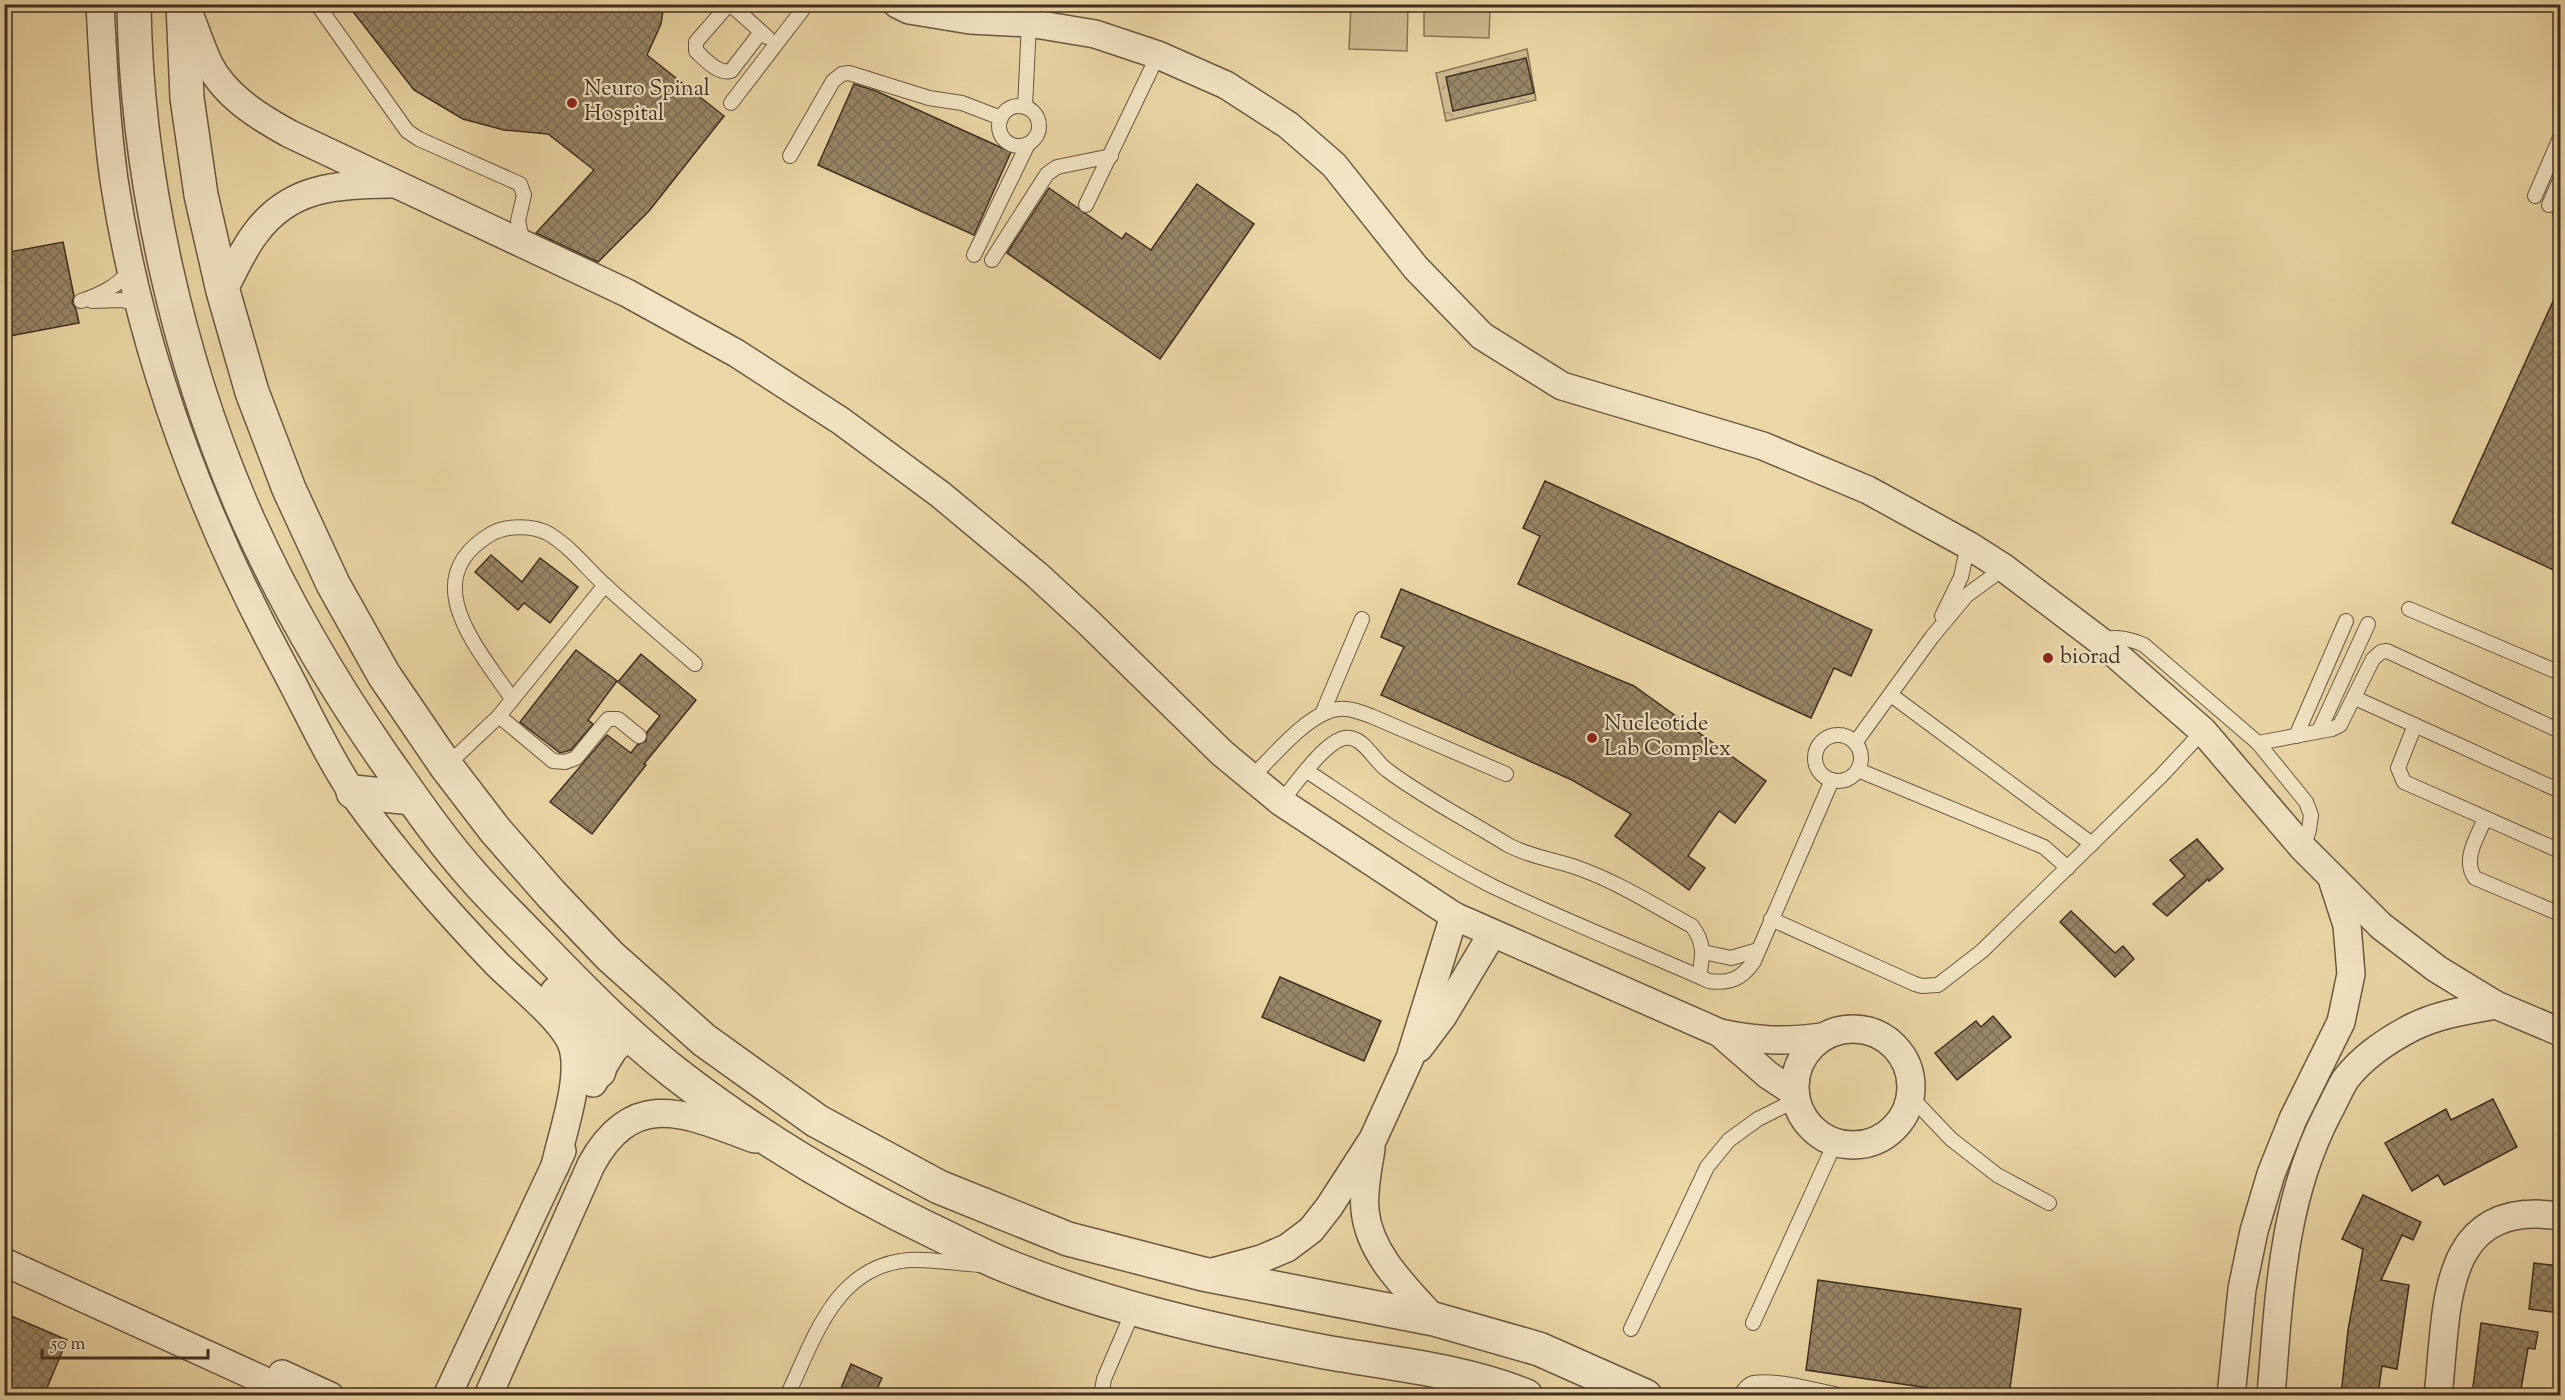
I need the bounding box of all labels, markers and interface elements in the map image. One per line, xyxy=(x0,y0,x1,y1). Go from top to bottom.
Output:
place label: Neuro Spinal Hospital xyxy=(584,74,710,131)
marker: Neuro Spinal Hospital xyxy=(565,96,579,110)
place label: biorad xyxy=(2060,642,2121,674)
marker: biorad xyxy=(2041,651,2055,665)
place label: Nucleotide Lab Complex xyxy=(1604,709,1731,766)
marker: Nucleotide Lab Complex xyxy=(1585,731,1599,745)
scale bar xyxy=(42,1322,208,1360)
text: 50 m xyxy=(50,1332,86,1358)

